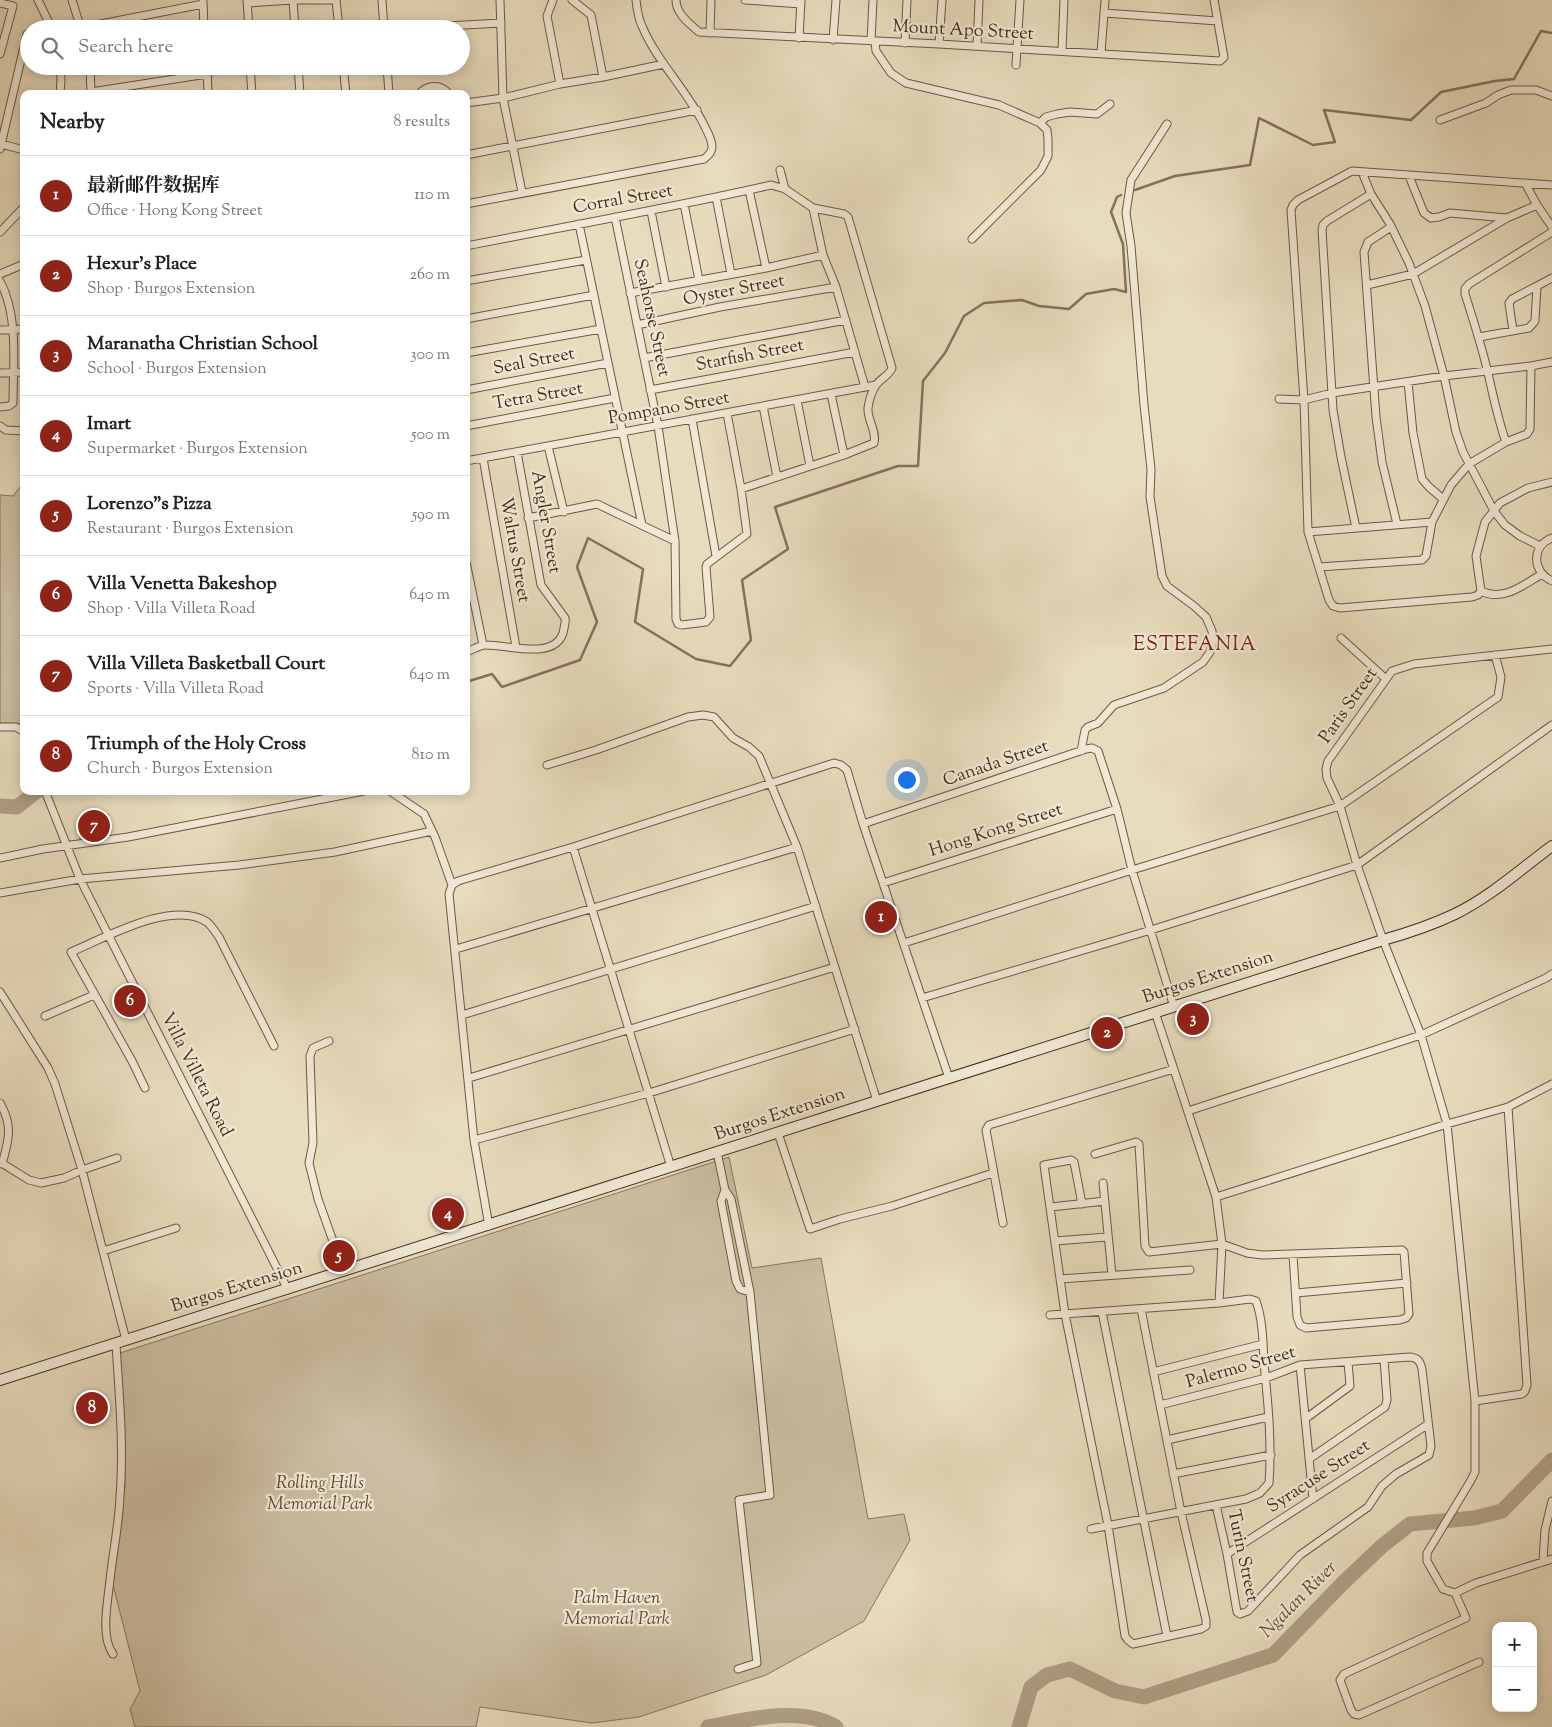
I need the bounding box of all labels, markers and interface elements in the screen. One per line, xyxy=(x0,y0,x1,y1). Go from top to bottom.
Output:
street label: Mount Apo Street xyxy=(892,14,1034,48)
search box xyxy=(20,20,470,75)
icon: search xyxy=(38,34,66,62)
text: Search here xyxy=(78,34,173,61)
text: Nearby xyxy=(40,108,105,138)
text: 8 results xyxy=(394,111,450,134)
text: 最新邮件数据库 xyxy=(87,173,220,200)
street label: Corral Street xyxy=(571,178,675,222)
text: 1 xyxy=(53,184,59,207)
text: 110 m xyxy=(414,184,450,207)
text: Office · Hong Kong Street xyxy=(87,200,262,223)
text: Hexur's Place xyxy=(87,251,197,278)
street label: Seahorse Street xyxy=(626,257,676,379)
text: 2 xyxy=(52,264,60,287)
text: 260 m xyxy=(409,264,450,287)
street label: Oyster Street xyxy=(681,268,787,314)
text: Shop · Burgos Extension xyxy=(87,278,255,301)
text: Maranatha Christian School xyxy=(87,331,318,358)
street label: Starfish Street xyxy=(694,333,806,379)
street label: Seal Street xyxy=(491,341,577,383)
text: 3 xyxy=(53,344,59,367)
text: 300 m xyxy=(410,344,450,367)
text: School · Burgos Extension xyxy=(87,358,267,381)
street label: Tetra Street xyxy=(491,376,585,418)
street label: Pompano Street xyxy=(606,386,732,432)
text: Imart xyxy=(87,411,131,438)
text: 4 xyxy=(52,424,60,447)
text: 500 m xyxy=(411,424,450,447)
text: Supermarket · Burgos Extension xyxy=(87,438,308,461)
street label: Angler Street xyxy=(523,468,567,576)
text: Lorenzo"s Pizza xyxy=(87,491,212,518)
street label: Walrus Street xyxy=(492,495,536,605)
text: 5 xyxy=(53,504,59,527)
text: 590 m xyxy=(412,504,450,527)
text: Restaurant · Burgos Extension xyxy=(87,518,294,541)
text: Villa Venetta Bakeshop xyxy=(87,571,277,598)
text: 6 xyxy=(52,584,60,607)
text: 640 m xyxy=(409,584,450,607)
text: Shop · Villa Villeta Road xyxy=(87,598,255,621)
district label: ESTEFANIA xyxy=(1133,631,1257,660)
text: Villa Villeta Basketball Court xyxy=(87,651,325,678)
street label: Paris Street xyxy=(1313,663,1385,749)
text: 7 xyxy=(52,664,60,687)
text: 640 m xyxy=(409,664,450,687)
text: Sports · Villa Villeta Road xyxy=(87,678,264,701)
text: Triumph of the Holy Cross xyxy=(87,731,306,758)
street label: Canada Street xyxy=(940,734,1052,794)
text: 8 xyxy=(52,744,60,767)
text: 810 m xyxy=(412,744,450,767)
text: Church · Burgos Extension xyxy=(87,758,273,781)
your location xyxy=(894,767,920,793)
street label: Hong Kong Street xyxy=(926,797,1066,865)
pin: 7 xyxy=(78,807,110,845)
pin: 1 xyxy=(865,898,897,936)
street label: Burgos Extension xyxy=(1139,944,1277,1011)
pin: 6 xyxy=(114,982,146,1020)
pin: 3 xyxy=(1177,1000,1209,1038)
street label: Villa Villeta Road xyxy=(153,1008,239,1142)
pin: 2 xyxy=(1091,1014,1123,1052)
street label: Burgos Extension xyxy=(711,1081,849,1148)
pin: 4 xyxy=(432,1195,464,1233)
pin: 5 xyxy=(323,1237,355,1275)
street label: Burgos Extension xyxy=(168,1256,306,1320)
street label: Palermo Street xyxy=(1183,1340,1299,1396)
pin: 8 xyxy=(76,1389,108,1427)
street label: Syracuse Street xyxy=(1262,1434,1376,1520)
park label: Rolling Hills Memorial Park xyxy=(267,1471,373,1518)
street label: Turin Street xyxy=(1219,1507,1265,1605)
water label: Ngalan River xyxy=(1254,1555,1344,1645)
park label: Palm Haven Memorial Park xyxy=(564,1586,670,1633)
map controls xyxy=(1492,1622,1537,1712)
button: + xyxy=(1492,1622,1537,1667)
button: − xyxy=(1492,1667,1537,1712)

